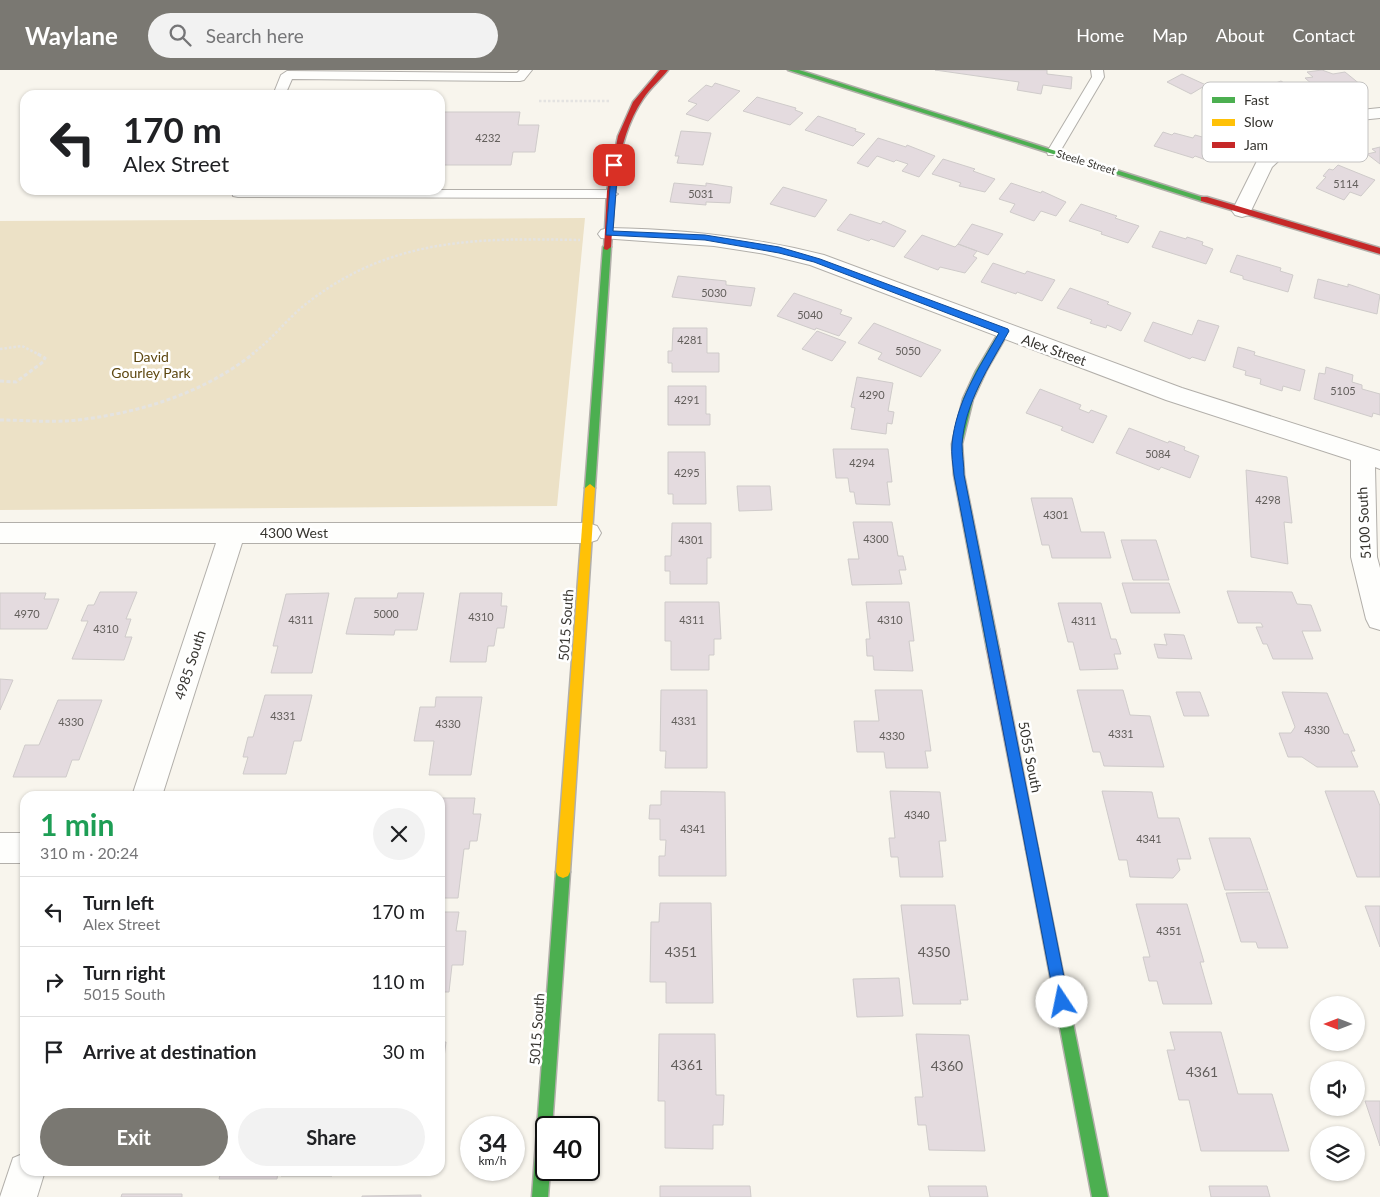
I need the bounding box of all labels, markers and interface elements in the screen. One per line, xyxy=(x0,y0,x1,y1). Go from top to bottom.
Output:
search box xyxy=(148,13,498,58)
text: Waylane xyxy=(25,21,118,50)
icon: search xyxy=(166,21,194,49)
text: Search here xyxy=(206,24,304,47)
text: Home xyxy=(1076,24,1124,46)
text: Map xyxy=(1152,24,1188,46)
text: About xyxy=(1216,24,1265,46)
text: Contact xyxy=(1293,24,1355,46)
legend xyxy=(1202,82,1368,162)
text: Fast xyxy=(1244,91,1269,108)
text: 170 m xyxy=(123,108,222,150)
icon: left xyxy=(40,110,105,175)
text: Slow xyxy=(1244,113,1274,130)
house number: 4232 xyxy=(475,131,501,144)
text: Jam xyxy=(1244,136,1268,153)
pin xyxy=(593,144,635,186)
street label: Steele Street xyxy=(1055,146,1117,177)
text: Alex Street xyxy=(123,150,229,177)
icon: arrive xyxy=(600,151,628,179)
house number: 5114 xyxy=(1333,177,1359,190)
house number: 5031 xyxy=(688,187,714,200)
house number: 5030 xyxy=(701,286,727,299)
house number: 5040 xyxy=(797,308,823,321)
street label: Alex Street xyxy=(1020,330,1089,369)
house number: 4281 xyxy=(677,333,703,346)
house number: 5050 xyxy=(895,344,921,357)
park label: David Gourley Park xyxy=(111,348,192,381)
house number: 5105 xyxy=(1330,384,1356,397)
house number: 4290 xyxy=(859,388,885,401)
house number: 4291 xyxy=(674,393,700,406)
house number: 5084 xyxy=(1145,447,1171,460)
house number: 4294 xyxy=(849,456,875,469)
house number: 4295 xyxy=(674,466,700,479)
street label: 5100 South xyxy=(1353,487,1374,560)
house number: 4298 xyxy=(1255,493,1281,506)
house number: 4301 xyxy=(1043,508,1069,521)
street label: 4300 West xyxy=(260,524,328,541)
house number: 4300 xyxy=(863,532,889,545)
house number: 4301 xyxy=(678,533,704,546)
street label: 5015 South xyxy=(555,588,576,662)
house number: 4970 xyxy=(14,607,40,620)
house number: 5000 xyxy=(373,607,399,620)
house number: 4310 xyxy=(468,610,494,623)
house number: 4311 xyxy=(288,613,314,626)
house number: 4311 xyxy=(679,613,705,626)
house number: 4310 xyxy=(877,613,903,626)
house number: 4311 xyxy=(1071,614,1097,627)
house number: 4310 xyxy=(93,622,119,635)
street label: 4985 South xyxy=(170,628,209,702)
house number: 4331 xyxy=(270,709,296,722)
house number: 4331 xyxy=(671,714,697,727)
house number: 4330 xyxy=(58,715,84,728)
house number: 4330 xyxy=(435,717,461,730)
street label: 5055 South xyxy=(1015,720,1046,794)
house number: 4330 xyxy=(1304,723,1330,736)
house number: 4331 xyxy=(1108,727,1134,740)
house number: 4330 xyxy=(879,729,905,742)
text: 1 min xyxy=(40,806,114,842)
button: close xyxy=(373,808,425,860)
house number: 4340 xyxy=(904,808,930,821)
house number: 4341 xyxy=(680,822,706,835)
house number: 4341 xyxy=(1136,832,1162,845)
text: 310 m · 20:24 xyxy=(40,843,139,862)
text: Turn left xyxy=(83,891,154,914)
icon: left xyxy=(40,898,68,926)
text: 170 m xyxy=(371,900,425,923)
text: Alex Street xyxy=(83,914,160,933)
house number: 4351 xyxy=(1156,924,1182,937)
house number: 4351 xyxy=(665,943,697,960)
house number: 4350 xyxy=(918,943,950,960)
text: Turn right xyxy=(83,961,165,984)
icon: right xyxy=(40,968,68,996)
text: 110 m xyxy=(371,970,425,993)
position arrow xyxy=(1035,975,1087,1027)
text: 5015 South xyxy=(83,984,166,1003)
street label: 5015 South xyxy=(526,992,547,1066)
north arrow xyxy=(1310,996,1365,1051)
map controls xyxy=(1310,996,1365,1181)
icon: arrive xyxy=(40,1038,68,1066)
text: Arrive at destination xyxy=(83,1040,256,1063)
text: 30 m xyxy=(382,1040,425,1063)
house number: 4361 xyxy=(671,1056,703,1073)
house number: 4360 xyxy=(931,1057,963,1074)
button: sound xyxy=(1310,1061,1365,1116)
house number: 4361 xyxy=(1186,1063,1218,1080)
button: Exit xyxy=(40,1108,228,1166)
button: Share xyxy=(238,1108,425,1166)
speed limit sign: 40 xyxy=(535,1116,600,1181)
button: layers xyxy=(1310,1126,1365,1181)
text: 34 xyxy=(478,1127,507,1157)
text: km/h xyxy=(478,1153,507,1168)

